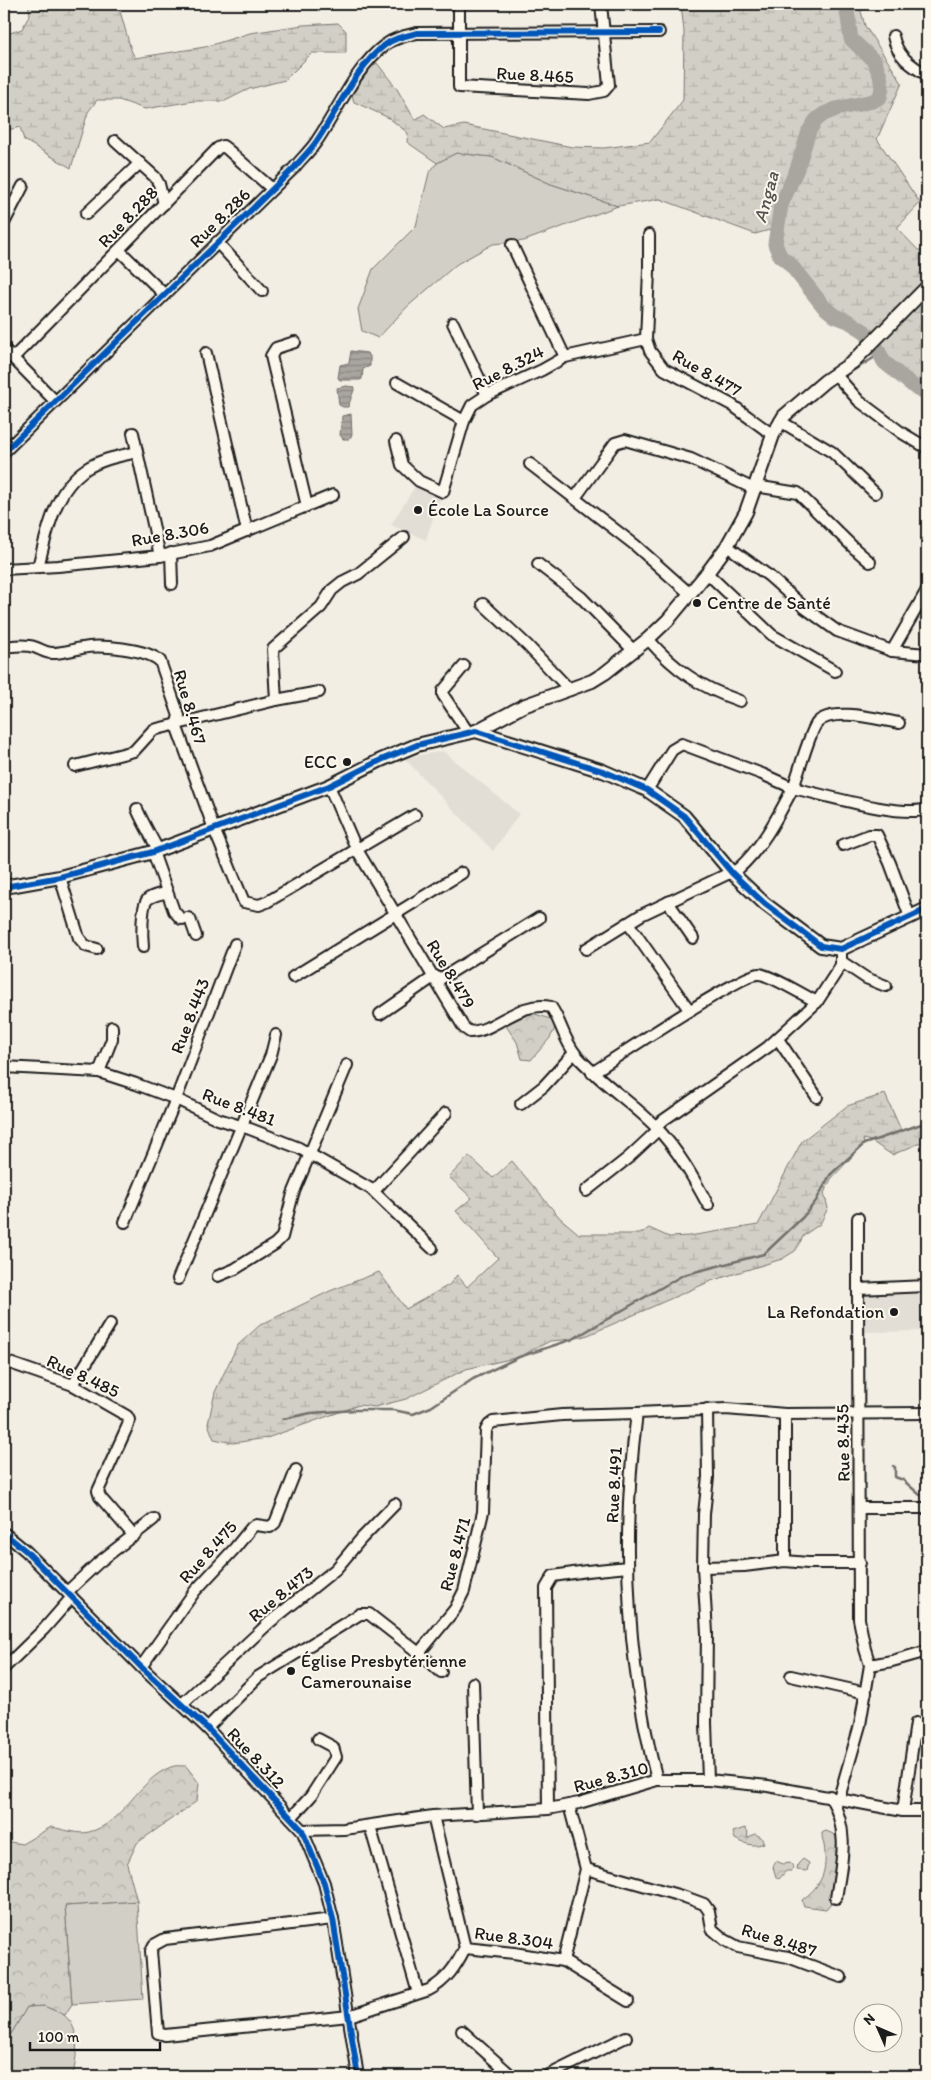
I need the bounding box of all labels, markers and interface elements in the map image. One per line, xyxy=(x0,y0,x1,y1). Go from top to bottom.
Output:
street label: Rue 8.465 xyxy=(496,62,574,88)
water label: Angaa xyxy=(748,168,784,225)
street label: Rue 8.288 xyxy=(93,182,163,252)
street label: Rue 8.286 xyxy=(185,183,255,253)
street label: Rue 8.324 xyxy=(468,340,548,395)
street label: Rue 8.477 xyxy=(668,344,746,402)
place label: École La Source xyxy=(428,499,549,521)
marker: École La Source xyxy=(412,504,424,516)
street label: Rue 8.306 xyxy=(130,516,210,552)
place label: Centre de Santé xyxy=(707,592,831,614)
marker: Centre de Santé xyxy=(691,597,703,609)
street label: Rue 8.467 xyxy=(169,667,211,747)
place label: ECC xyxy=(304,751,337,773)
marker: ECC xyxy=(341,756,353,768)
street label: Rue 8.479 xyxy=(422,935,480,1013)
street label: Rue 8.443 xyxy=(166,975,215,1057)
street label: Rue 8.481 xyxy=(199,1083,279,1131)
place label: La Refondation xyxy=(767,1301,884,1323)
marker: La Refondation xyxy=(888,1306,900,1318)
street label: Rue 8.485 xyxy=(43,1350,123,1402)
street label: Rue 8.435 xyxy=(831,1404,855,1482)
street label: Rue 8.491 xyxy=(601,1446,627,1524)
street label: Rue 8.471 xyxy=(435,1515,475,1593)
street label: Rue 8.475 xyxy=(174,1516,242,1588)
street label: Rue 8.473 xyxy=(244,1561,318,1627)
place label: Église Presbytérienne Camerounaise xyxy=(301,1650,467,1693)
marker: Église Presbytérienne Camerounaise xyxy=(285,1665,297,1677)
street label: Rue 8.312 xyxy=(222,1723,290,1793)
street label: Rue 8.310 xyxy=(571,1756,651,1798)
street label: Rue 8.487 xyxy=(739,1918,819,1962)
street label: Rue 8.304 xyxy=(473,1922,555,1954)
north arrow xyxy=(854,2002,904,2052)
text: N xyxy=(860,2010,879,2029)
scale bar xyxy=(30,2020,160,2052)
text: 100 m xyxy=(38,2028,80,2046)

